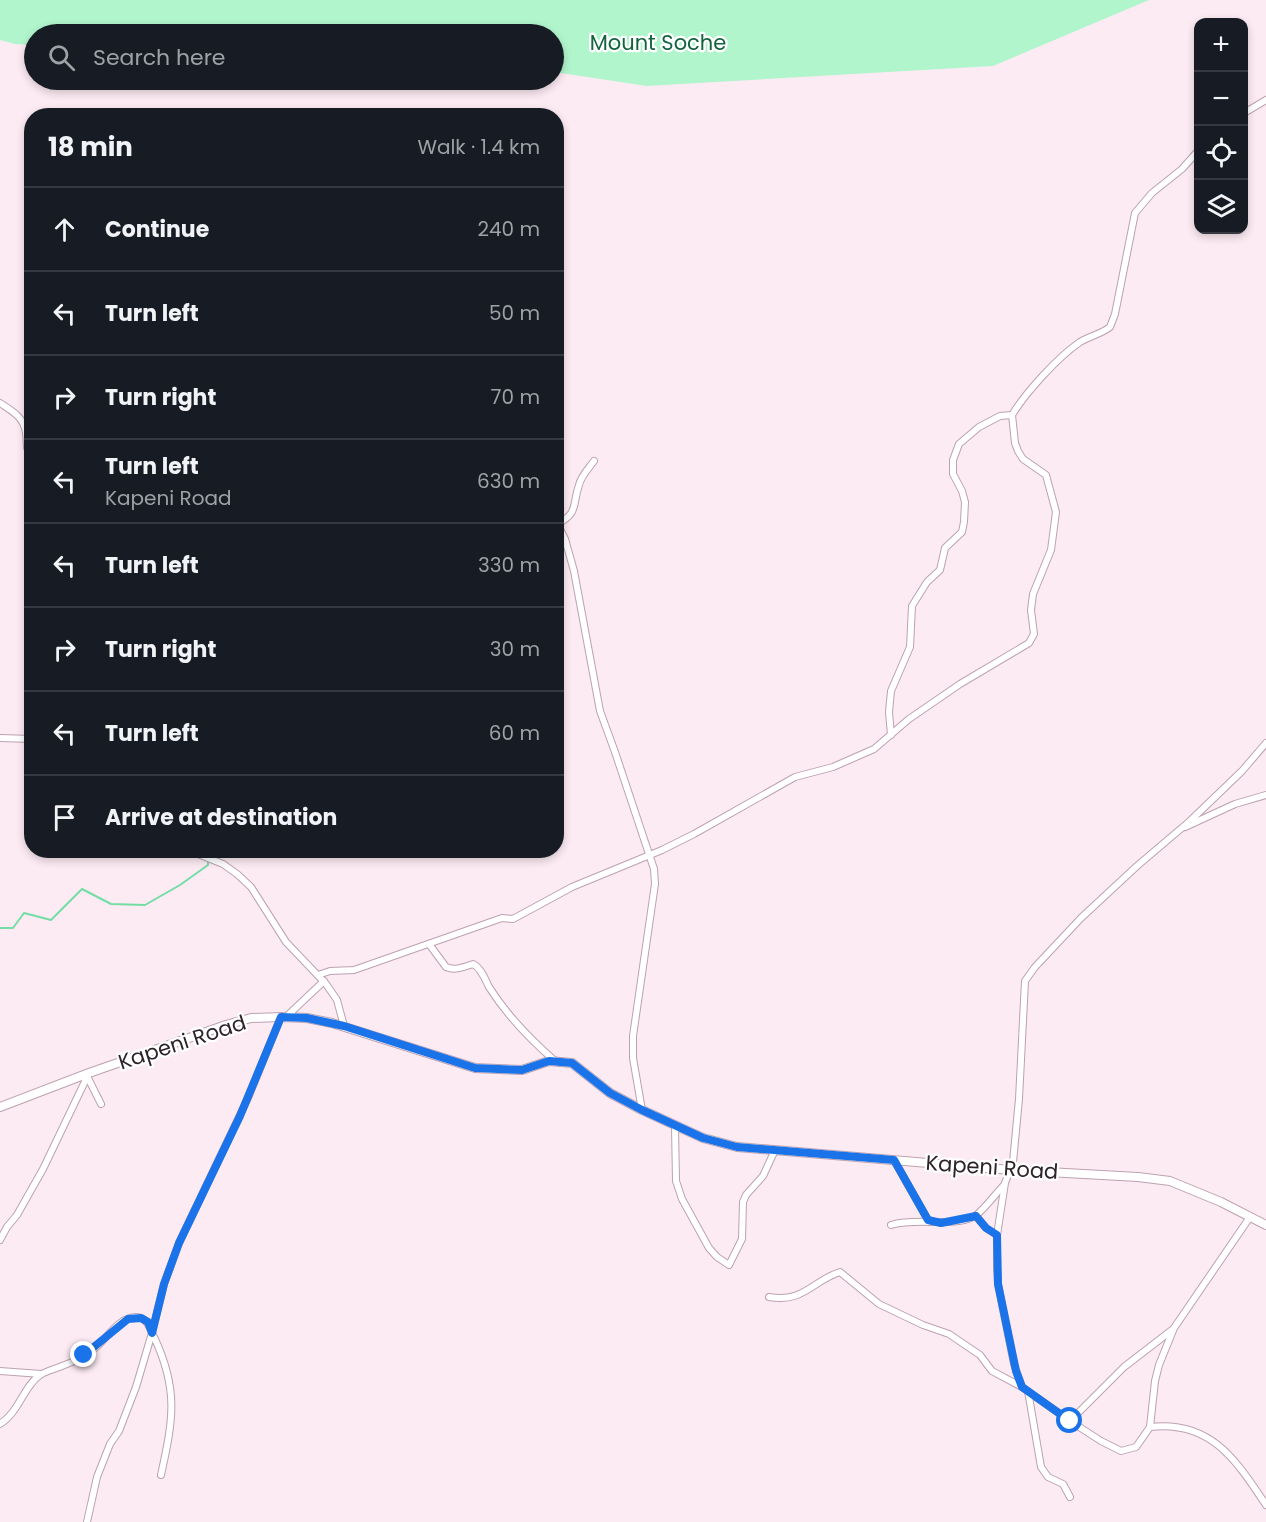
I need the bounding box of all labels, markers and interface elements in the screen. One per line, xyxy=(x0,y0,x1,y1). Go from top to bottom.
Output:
map controls xyxy=(1194,18,1248,234)
button: + xyxy=(1194,18,1248,72)
search box xyxy=(24,24,564,90)
park label: Mount Soche xyxy=(590,28,726,57)
icon: search xyxy=(45,41,78,74)
text: Search here xyxy=(93,42,226,73)
button: − xyxy=(1194,72,1248,126)
button: locate xyxy=(1194,126,1248,180)
text: 18 min xyxy=(48,129,133,165)
text: Walk · 1.4 km xyxy=(417,133,540,161)
button: layers xyxy=(1194,180,1248,234)
icon: ahead xyxy=(48,213,81,246)
text: Continue xyxy=(105,214,209,245)
text: 240 m xyxy=(477,215,540,243)
icon: left xyxy=(48,297,81,330)
text: Turn left xyxy=(105,298,199,329)
text: 50 m xyxy=(489,299,540,327)
icon: right xyxy=(48,381,81,414)
text: Turn right xyxy=(105,382,216,413)
text: 70 m xyxy=(491,383,540,411)
text: Turn left xyxy=(105,451,199,482)
icon: left xyxy=(48,465,81,498)
text: 630 m xyxy=(477,467,540,495)
text: Kapeni Road xyxy=(105,484,231,512)
icon: left xyxy=(48,549,81,582)
text: Turn left xyxy=(105,550,199,581)
text: 330 m xyxy=(478,551,540,579)
icon: right xyxy=(48,633,81,666)
text: Turn right xyxy=(105,634,216,665)
text: 30 m xyxy=(490,635,540,663)
icon: left xyxy=(48,717,81,750)
text: Turn left xyxy=(105,718,199,749)
text: 60 m xyxy=(489,719,540,747)
icon: arrive xyxy=(48,801,81,834)
text: Arrive at destination xyxy=(105,802,337,833)
street label: Kapeni Road xyxy=(114,1008,250,1076)
street label: Kapeni Road xyxy=(925,1148,1059,1186)
route end xyxy=(70,1341,96,1367)
route start xyxy=(1056,1407,1082,1433)

